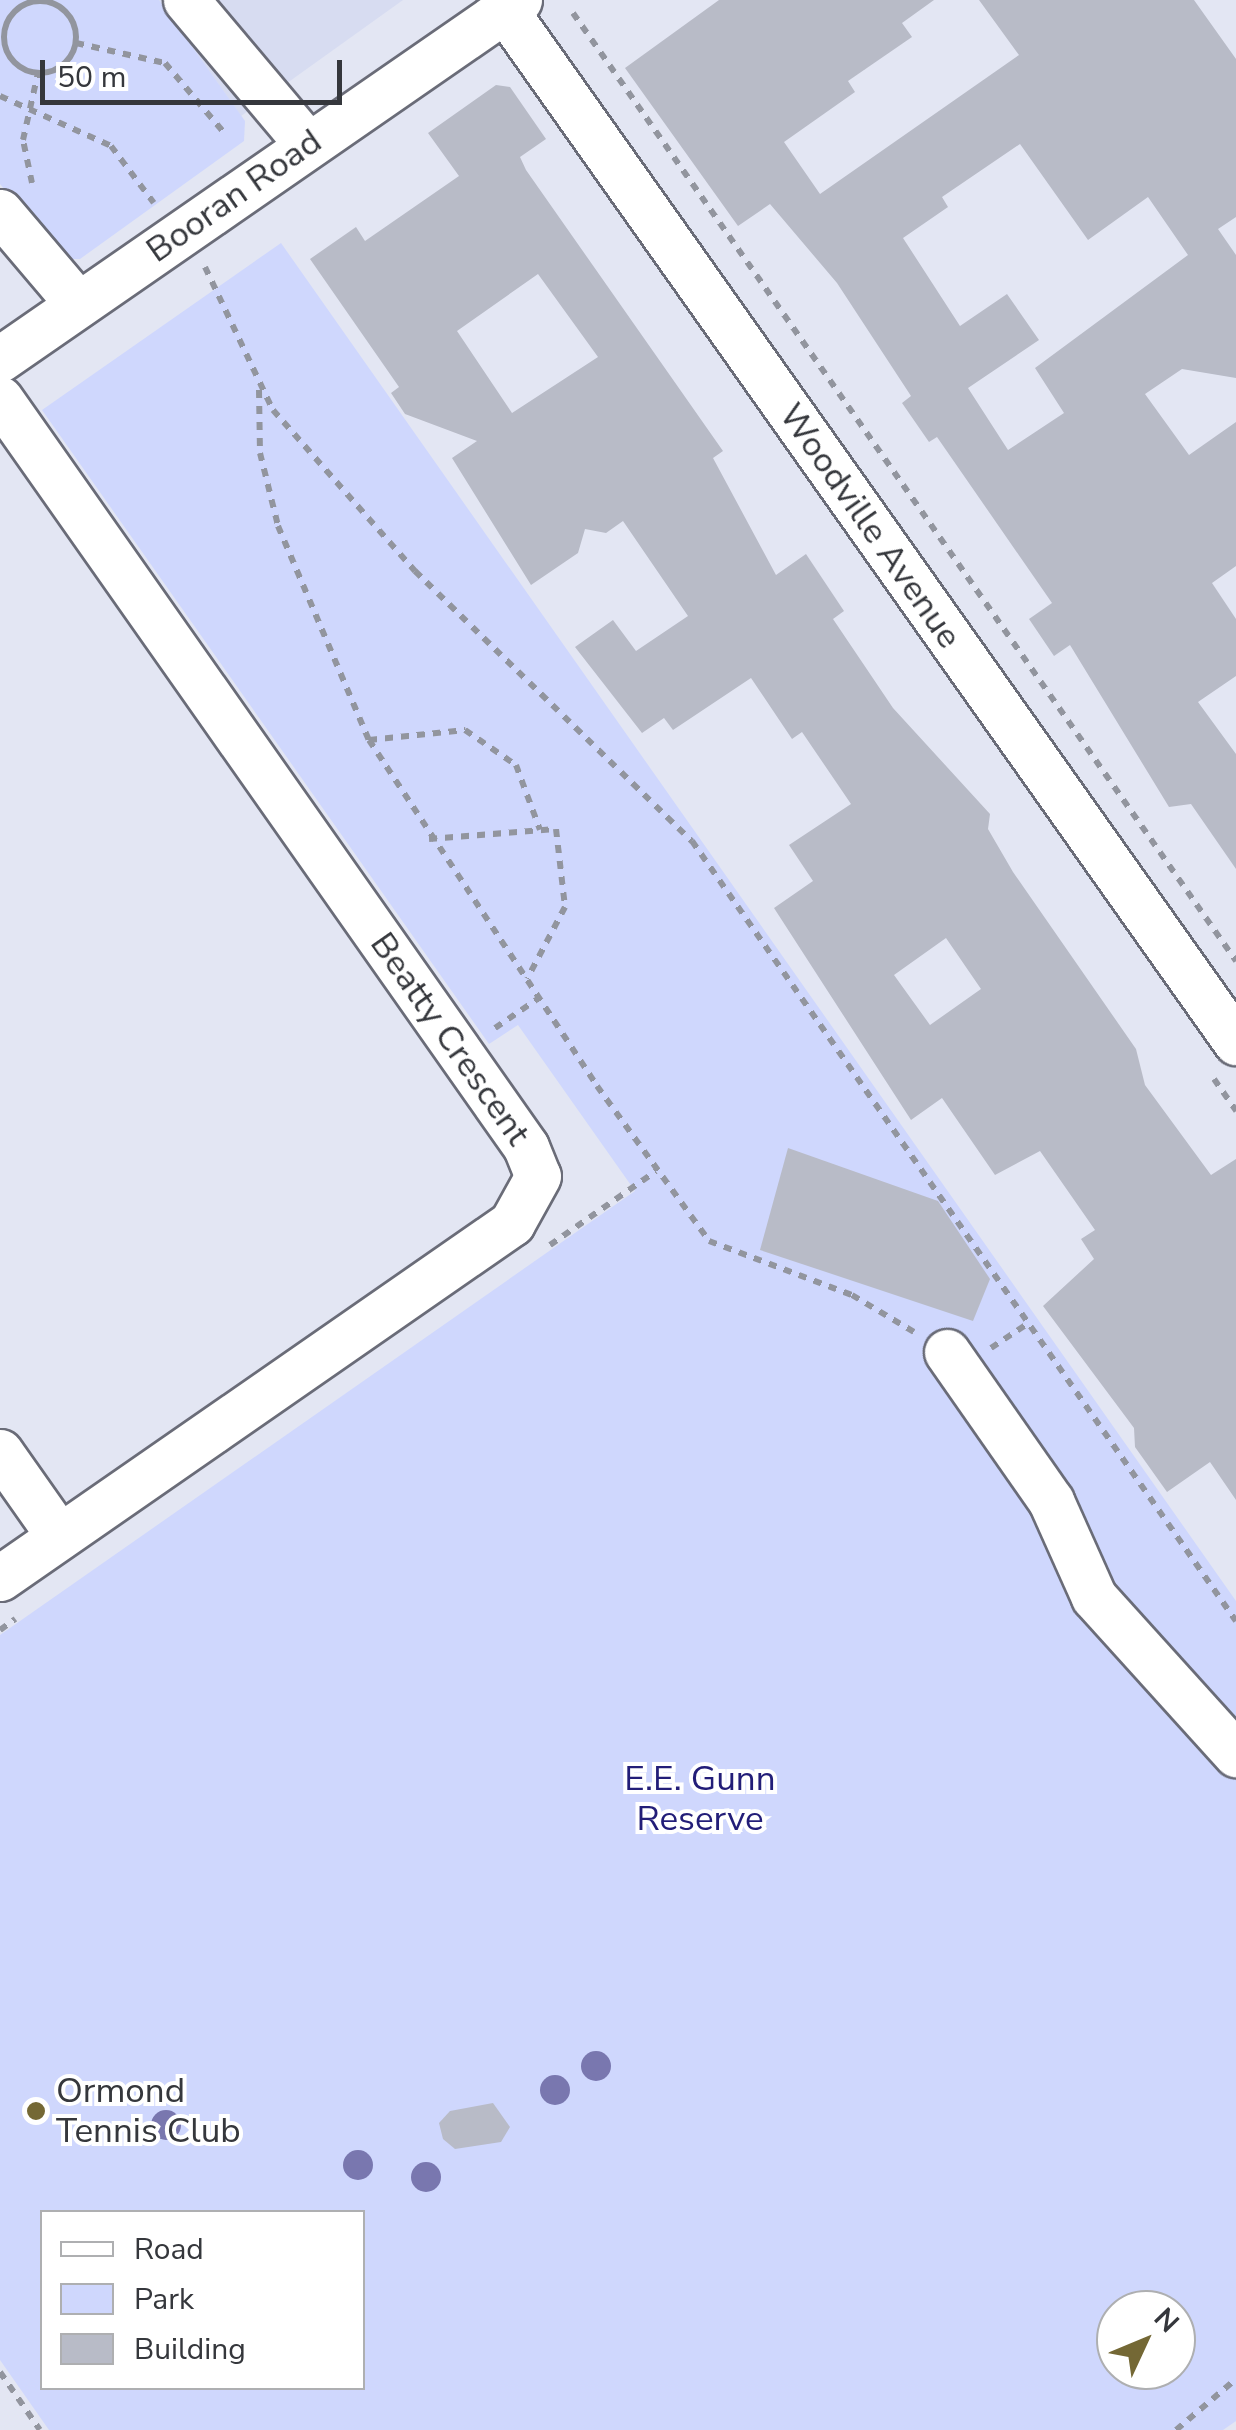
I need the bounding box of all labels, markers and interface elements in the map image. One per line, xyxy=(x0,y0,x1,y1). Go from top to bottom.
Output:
scale bar xyxy=(45,40,348,102)
text: 50 m xyxy=(57,57,126,98)
street label: Booran Road xyxy=(138,120,330,272)
street label: Woodville Avenue xyxy=(770,395,970,657)
street label: Beatty Crescent xyxy=(361,925,539,1153)
park label: E.E. Gunn Reserve xyxy=(624,1758,776,1840)
place label: Ormond Tennis Club xyxy=(56,2070,241,2152)
marker: Ormond Tennis Club xyxy=(25,2100,47,2122)
legend xyxy=(40,2210,365,2390)
text: Road xyxy=(134,2229,204,2270)
text: Park xyxy=(134,2279,194,2320)
north arrow xyxy=(1096,2290,1196,2390)
text: N xyxy=(1145,2300,1187,2341)
text: Building xyxy=(134,2329,246,2370)

